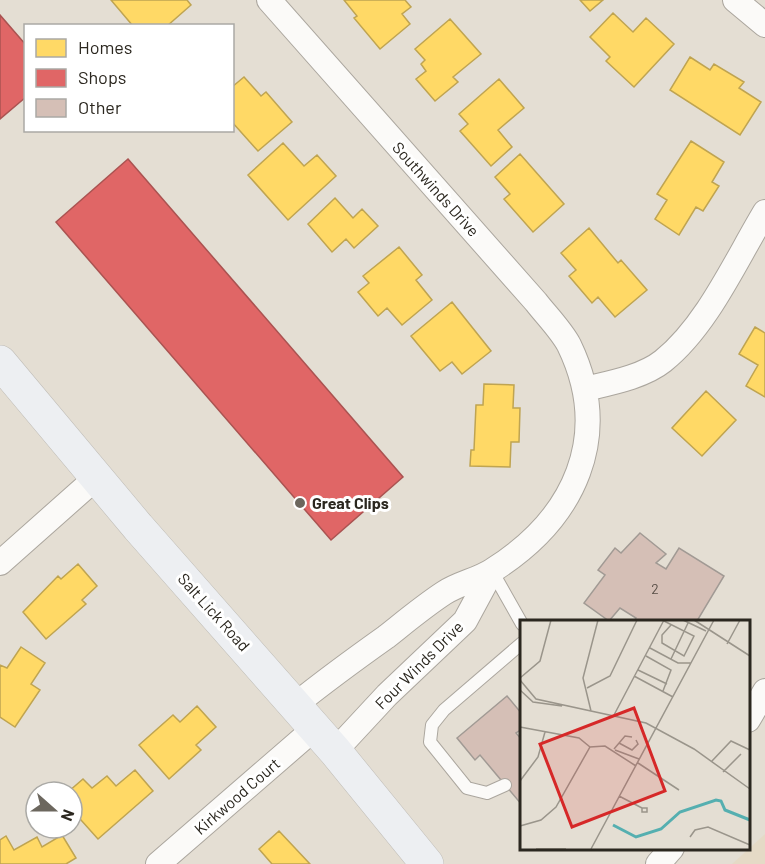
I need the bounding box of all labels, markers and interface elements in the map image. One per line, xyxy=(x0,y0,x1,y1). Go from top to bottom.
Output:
legend xyxy=(24,24,234,132)
text: Homes xyxy=(78,36,132,58)
text: Shops xyxy=(78,66,127,88)
text: Other xyxy=(78,96,122,118)
street label: Southwinds Drive xyxy=(389,138,484,240)
place label: Great Clips xyxy=(312,493,389,512)
marker: Great Clips xyxy=(293,496,307,510)
street label: Salt Lick Road xyxy=(174,569,254,655)
house number: 2 xyxy=(651,580,659,597)
street label: Four Winds Drive xyxy=(371,617,467,713)
inset map xyxy=(520,620,750,849)
street label: Kirkwood Court xyxy=(190,753,283,838)
north arrow xyxy=(24,780,84,840)
text: N xyxy=(58,807,79,824)

